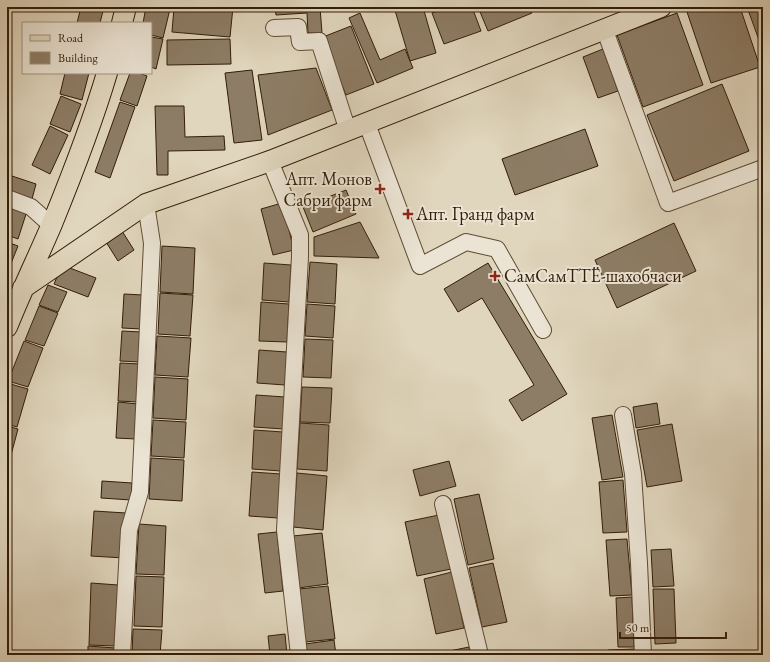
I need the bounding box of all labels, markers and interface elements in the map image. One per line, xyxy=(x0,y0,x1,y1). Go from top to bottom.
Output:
legend xyxy=(22,22,152,74)
text: Road xyxy=(58,30,84,46)
text: Building xyxy=(58,50,99,66)
place label: Апт. Монов Сабри фарм xyxy=(284,167,373,211)
marker: Апт. Монов Сабри фарм xyxy=(375,184,385,194)
place label: Апт. Гранд фарм xyxy=(415,202,535,225)
marker: Апт. Гранд фарм xyxy=(403,209,413,219)
place label: СамСамТТЁ-шахобчаси xyxy=(504,264,682,287)
marker: СамСамТТЁ-шахобчаси xyxy=(489,270,501,282)
scale bar xyxy=(620,614,726,640)
text: 50 m xyxy=(626,620,650,636)

